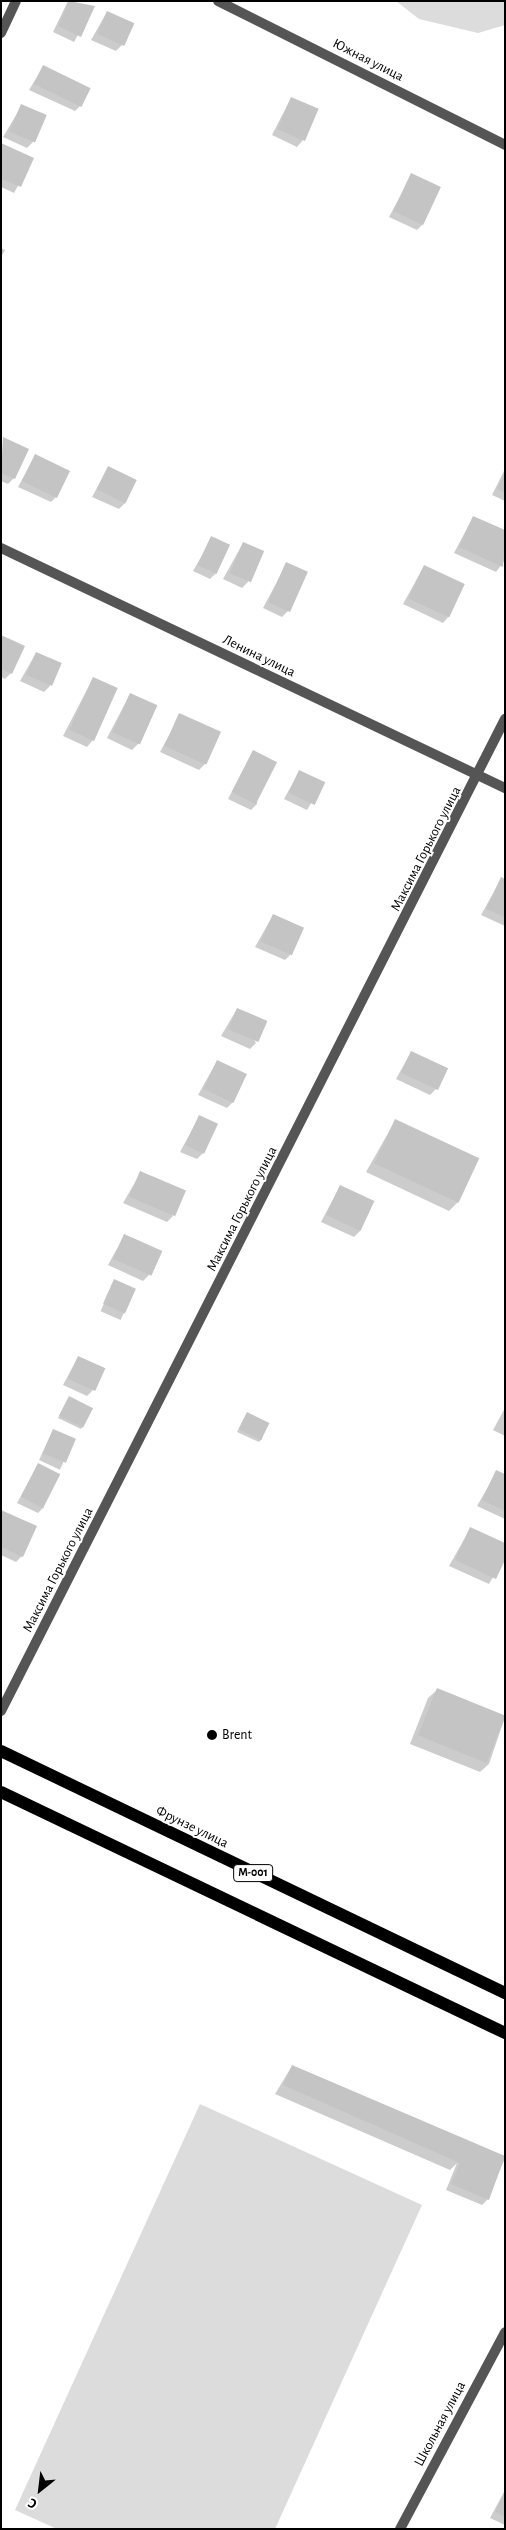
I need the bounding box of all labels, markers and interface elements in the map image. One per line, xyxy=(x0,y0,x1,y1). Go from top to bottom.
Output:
street label: Южная улица xyxy=(330,35,406,85)
street label: Ленина улица xyxy=(220,631,298,681)
street label: Максима Горького улица xyxy=(387,784,465,914)
street label: Максима Горького улица xyxy=(203,1144,281,1274)
street label: Максима Горького улица xyxy=(19,1505,97,1635)
place label: Brent xyxy=(222,1727,252,1743)
marker: Brent xyxy=(206,1729,218,1741)
street label: Фрунзе улица xyxy=(153,1802,231,1852)
road number: M-001 xyxy=(233,1864,273,1882)
street label: Школьная улица xyxy=(411,2379,469,2469)
north arrow xyxy=(15,2465,65,2515)
text: С xyxy=(26,2495,40,2511)

